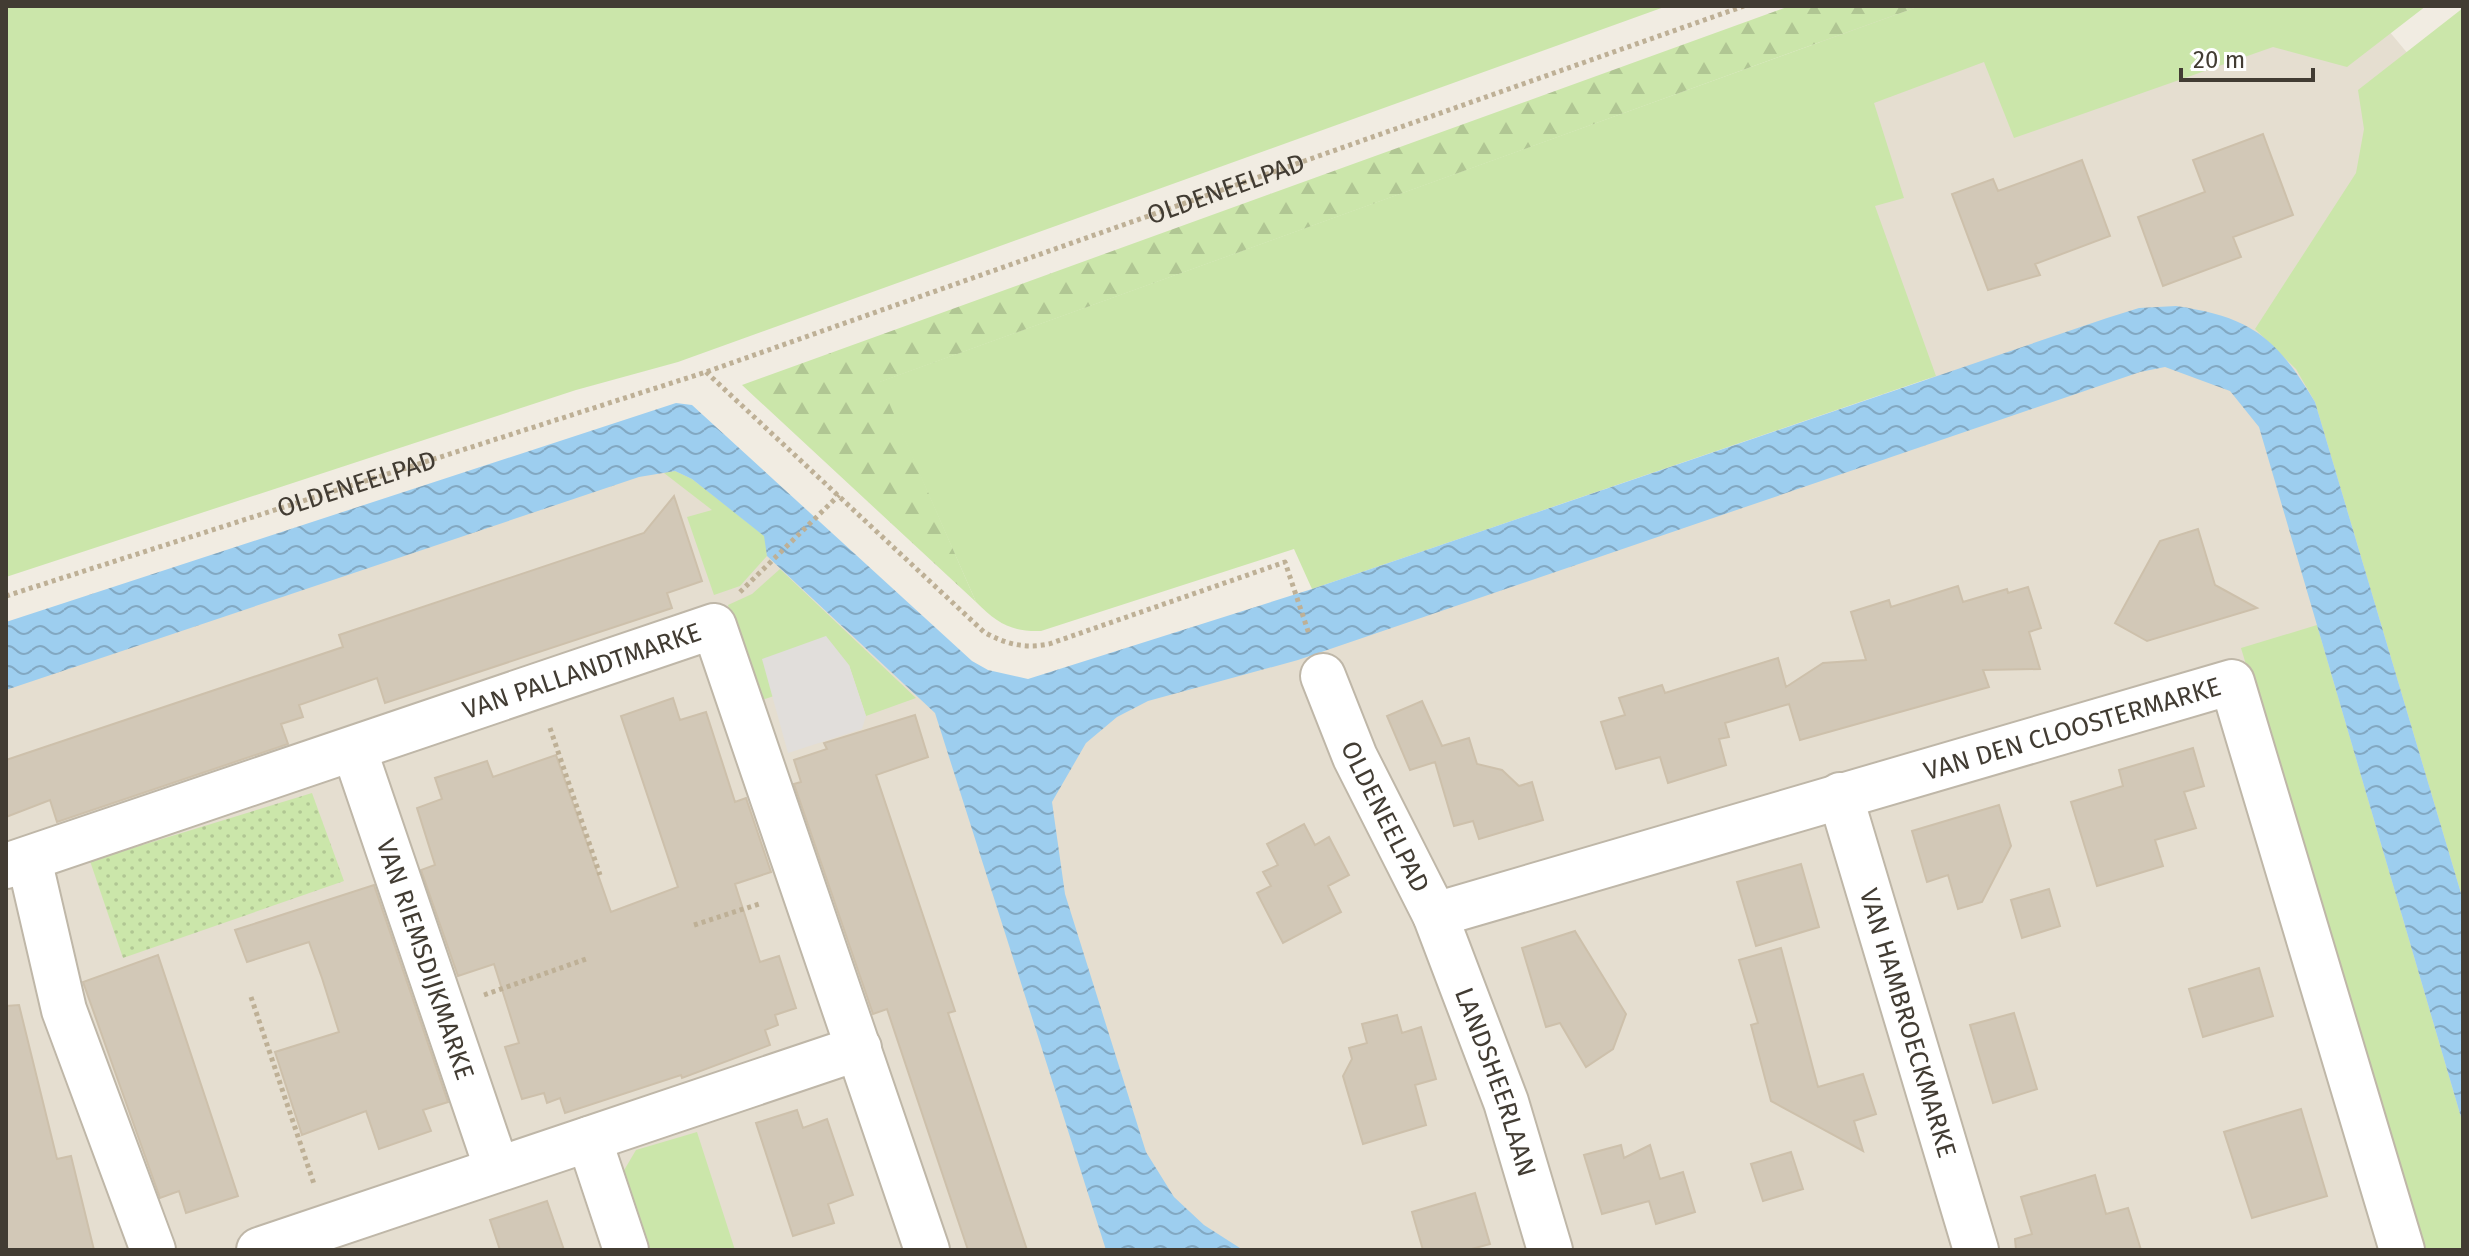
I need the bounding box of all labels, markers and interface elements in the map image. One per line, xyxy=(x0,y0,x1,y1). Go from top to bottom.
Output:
scale bar xyxy=(2181,32,2313,82)
text: 20 m xyxy=(2193,46,2245,74)
street label: OLDENEELPAD xyxy=(1143,147,1309,231)
street label: OLDENEELPAD xyxy=(273,444,440,524)
street label: VAN PALLANDTMARKE xyxy=(459,617,705,726)
street label: VAN DEN CLOOSTERMARKE xyxy=(1920,671,2225,787)
street label: OLDENEELPAD xyxy=(1334,737,1436,898)
street label: VAN RIEMSDIJKMARKE xyxy=(370,835,480,1084)
street label: VAN HAMBROECKMARKE xyxy=(1853,885,1963,1161)
street label: LANDSHEERLAAN xyxy=(1448,983,1542,1180)

